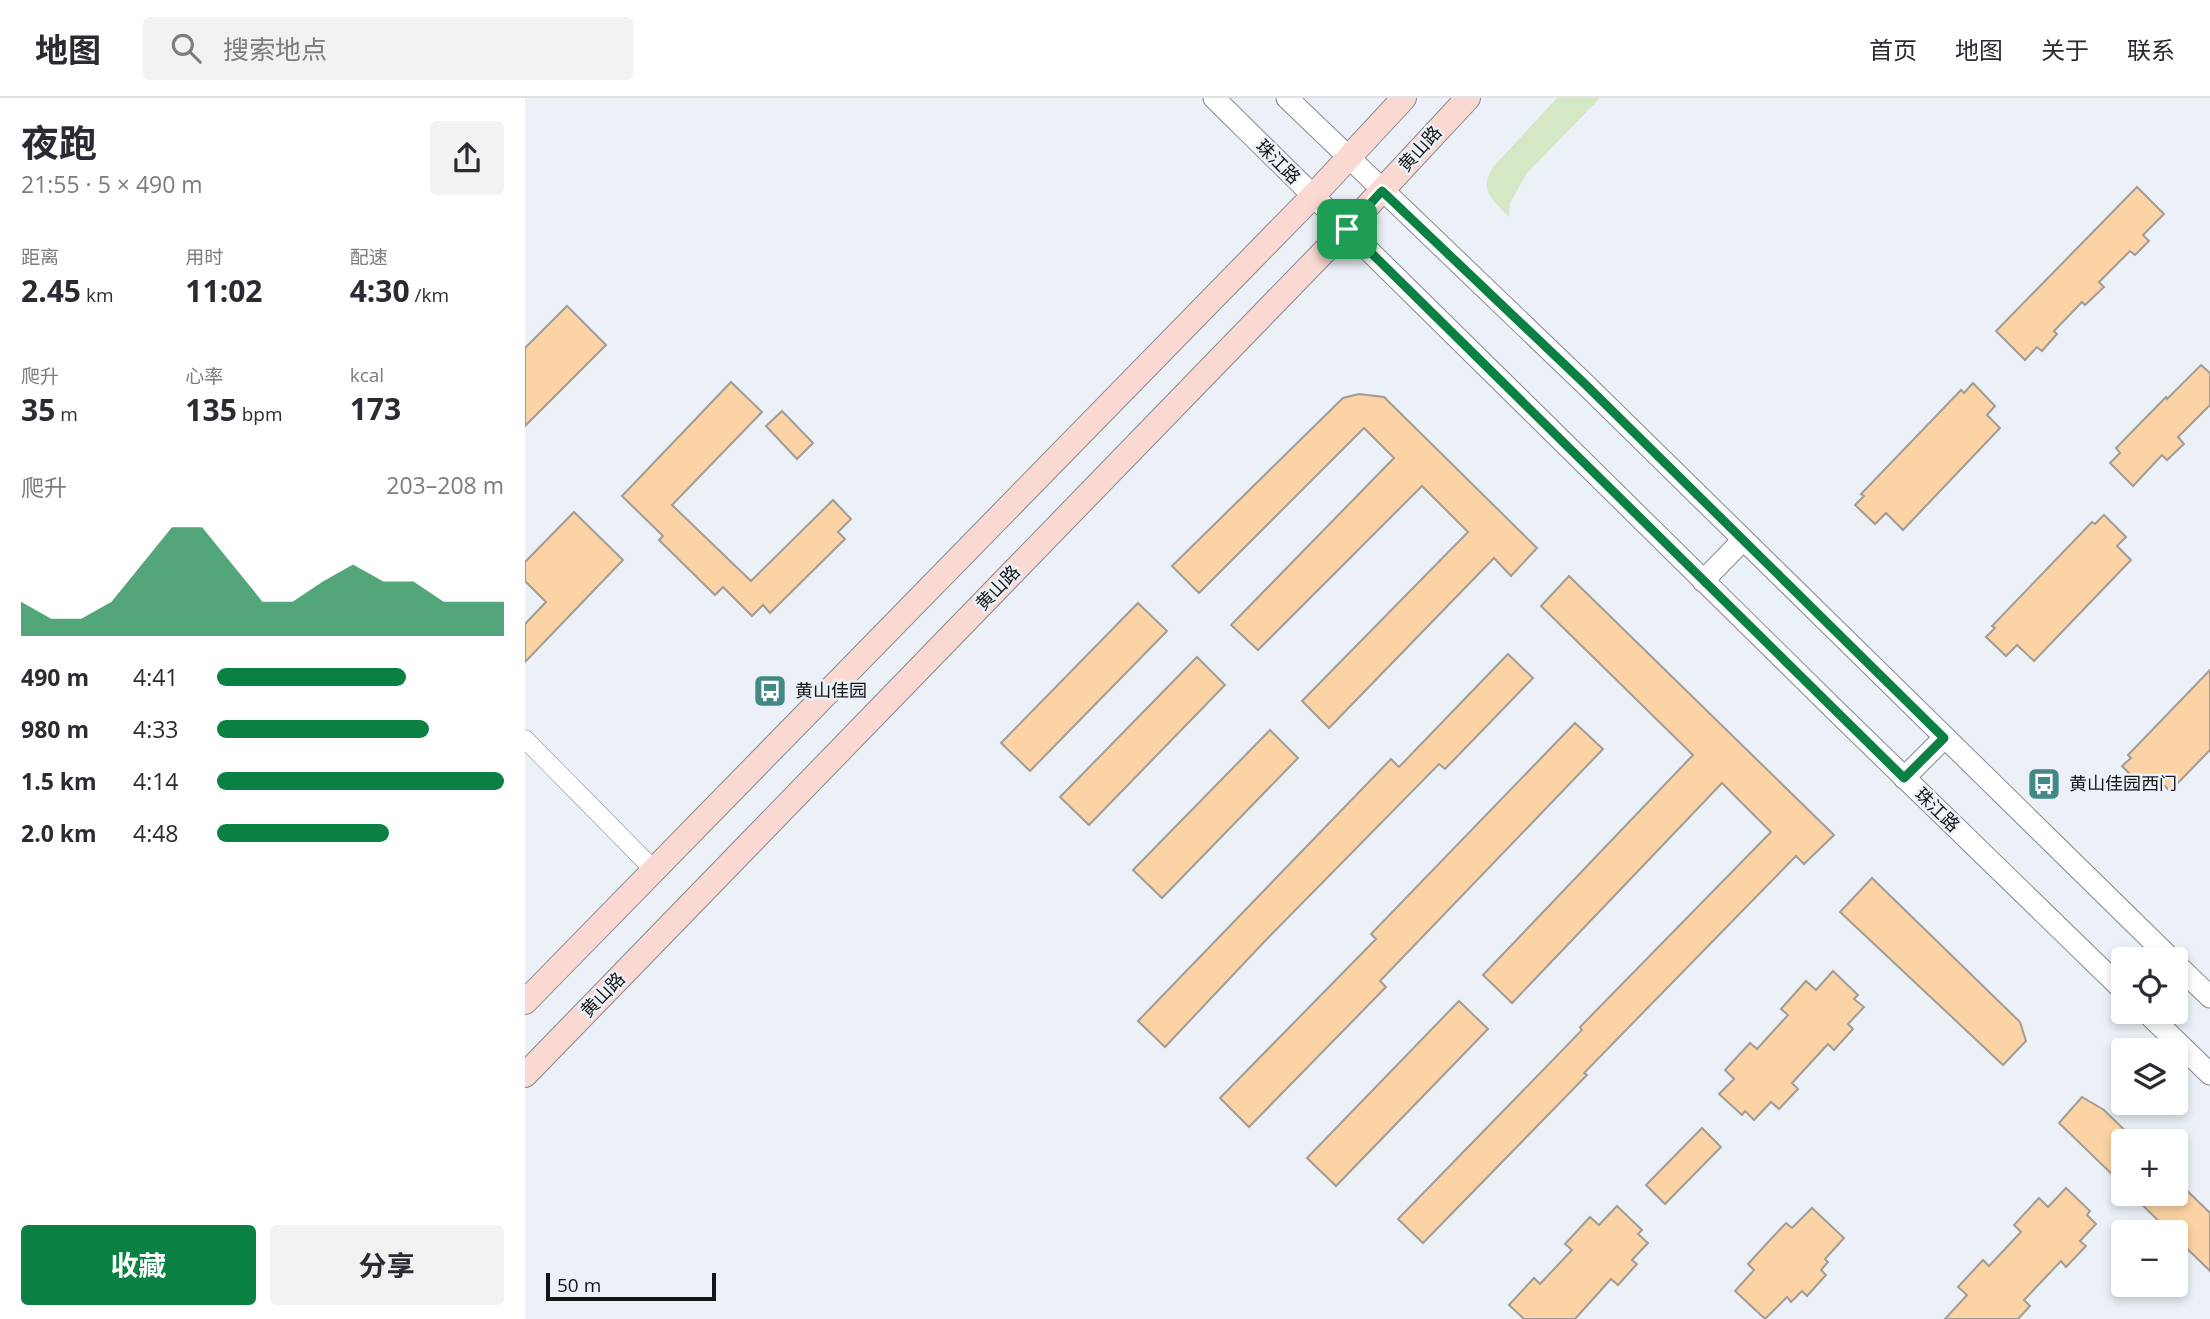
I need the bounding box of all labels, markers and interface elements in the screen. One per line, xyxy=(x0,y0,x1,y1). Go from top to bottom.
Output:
search box xyxy=(143,17,633,80)
text: 地图 xyxy=(35,27,101,72)
icon: search xyxy=(167,29,205,67)
text: 搜索地点 xyxy=(223,31,327,67)
text: 首页 xyxy=(1869,33,1917,66)
text: 地图 xyxy=(1955,33,2003,66)
text: 关于 xyxy=(2041,33,2089,66)
text: 联系 xyxy=(2127,33,2175,66)
text: 夜跑 xyxy=(21,116,97,168)
street label: 黄山路 xyxy=(1392,120,1446,176)
button: share xyxy=(430,121,504,195)
street label: 珠江路 xyxy=(1251,134,1306,189)
text: 21:55 · 5 × 490 m xyxy=(21,168,203,200)
pin xyxy=(1317,199,1377,259)
icon: arrive xyxy=(1328,210,1366,248)
text: 距离 xyxy=(21,244,59,270)
text: 用时 xyxy=(185,244,223,270)
text: 配速 xyxy=(350,244,388,270)
text: 2.45 xyxy=(21,270,81,311)
text: 11:02 xyxy=(185,270,263,311)
text: 4:30 xyxy=(350,270,410,311)
text: km xyxy=(81,282,114,308)
text: /km xyxy=(410,282,449,308)
text: kcal xyxy=(350,362,384,388)
text: 爬升 xyxy=(21,363,59,389)
text: 心率 xyxy=(185,363,223,389)
text: 173 xyxy=(350,388,401,429)
text: 35 xyxy=(21,389,55,430)
text: 135 xyxy=(185,389,237,430)
text: m xyxy=(55,401,78,427)
text: bpm xyxy=(237,401,283,427)
text: 203–208 m xyxy=(386,469,504,501)
text: 爬升 xyxy=(21,471,67,503)
street label: 黄山路 xyxy=(970,560,1025,615)
text: 490 m xyxy=(21,661,89,693)
text: 4:41 xyxy=(133,661,179,693)
bus stop icon: 黄山佳园 xyxy=(751,672,789,710)
place label: 黄山佳园 xyxy=(795,678,867,702)
text: 980 m xyxy=(21,713,89,745)
text: 4:33 xyxy=(133,713,179,745)
text: 1.5 km xyxy=(21,765,97,797)
text: 4:14 xyxy=(133,765,179,797)
bus stop icon: 黄山佳园西门 xyxy=(2025,765,2063,803)
place label: 黄山佳园西门 xyxy=(2069,771,2177,795)
street label: 珠江路 xyxy=(1910,782,1965,837)
text: 2.0 km xyxy=(21,817,97,849)
text: 4:48 xyxy=(133,817,179,849)
map controls xyxy=(2111,947,2188,1297)
button: locate xyxy=(2111,947,2188,1024)
street label: 黄山路 xyxy=(575,967,630,1022)
button: layers xyxy=(2111,1038,2188,1115)
button: + xyxy=(2111,1129,2188,1206)
button: − xyxy=(2111,1220,2188,1297)
button: 收藏 xyxy=(21,1225,256,1305)
button: 分享 xyxy=(270,1225,504,1305)
scale bar xyxy=(546,1270,716,1302)
text: 50 m xyxy=(557,1272,601,1298)

